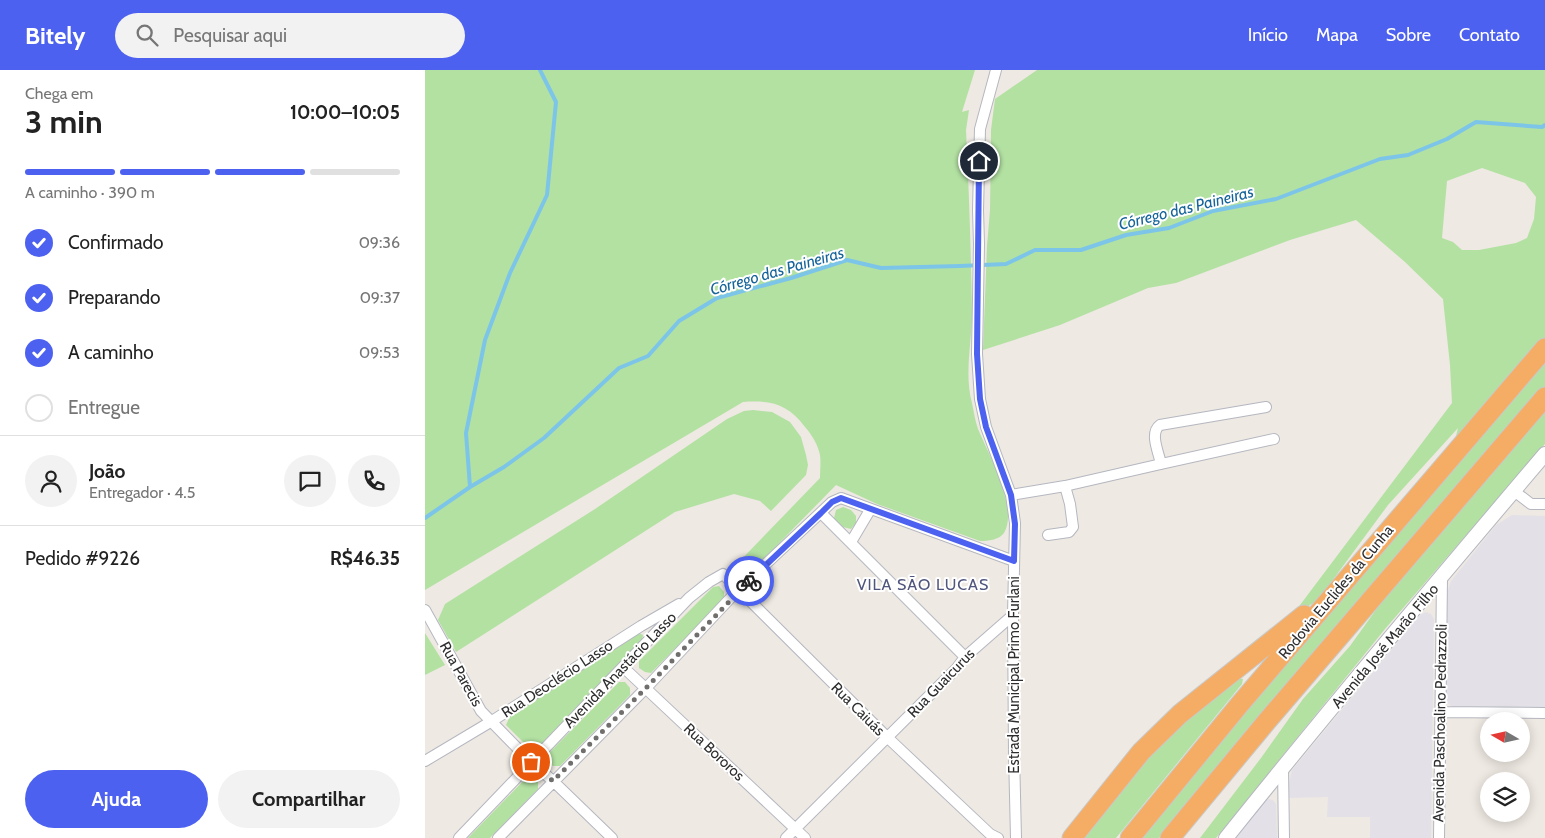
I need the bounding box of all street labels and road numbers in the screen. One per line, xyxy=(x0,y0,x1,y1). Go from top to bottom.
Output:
street label: Rodovia Euclides da Cunha xyxy=(1275,521,1398,663)
street label: Estrada Municipal Primo Furlani xyxy=(1005,576,1023,774)
street label: Avenida José Marão Filho xyxy=(1328,580,1442,712)
street label: Avenida Anastácio Lasso xyxy=(560,608,680,732)
street label: Avenida Paschoalino Pedrazzoli xyxy=(1429,624,1451,822)
street label: Rua Deoclécio Lasso xyxy=(498,636,616,722)
street label: Rua Parecis xyxy=(436,638,486,710)
street label: Rua Guaicurus xyxy=(904,645,978,721)
street label: Rua Caiuás xyxy=(828,679,888,739)
street label: Rua Bororos xyxy=(680,719,748,785)

